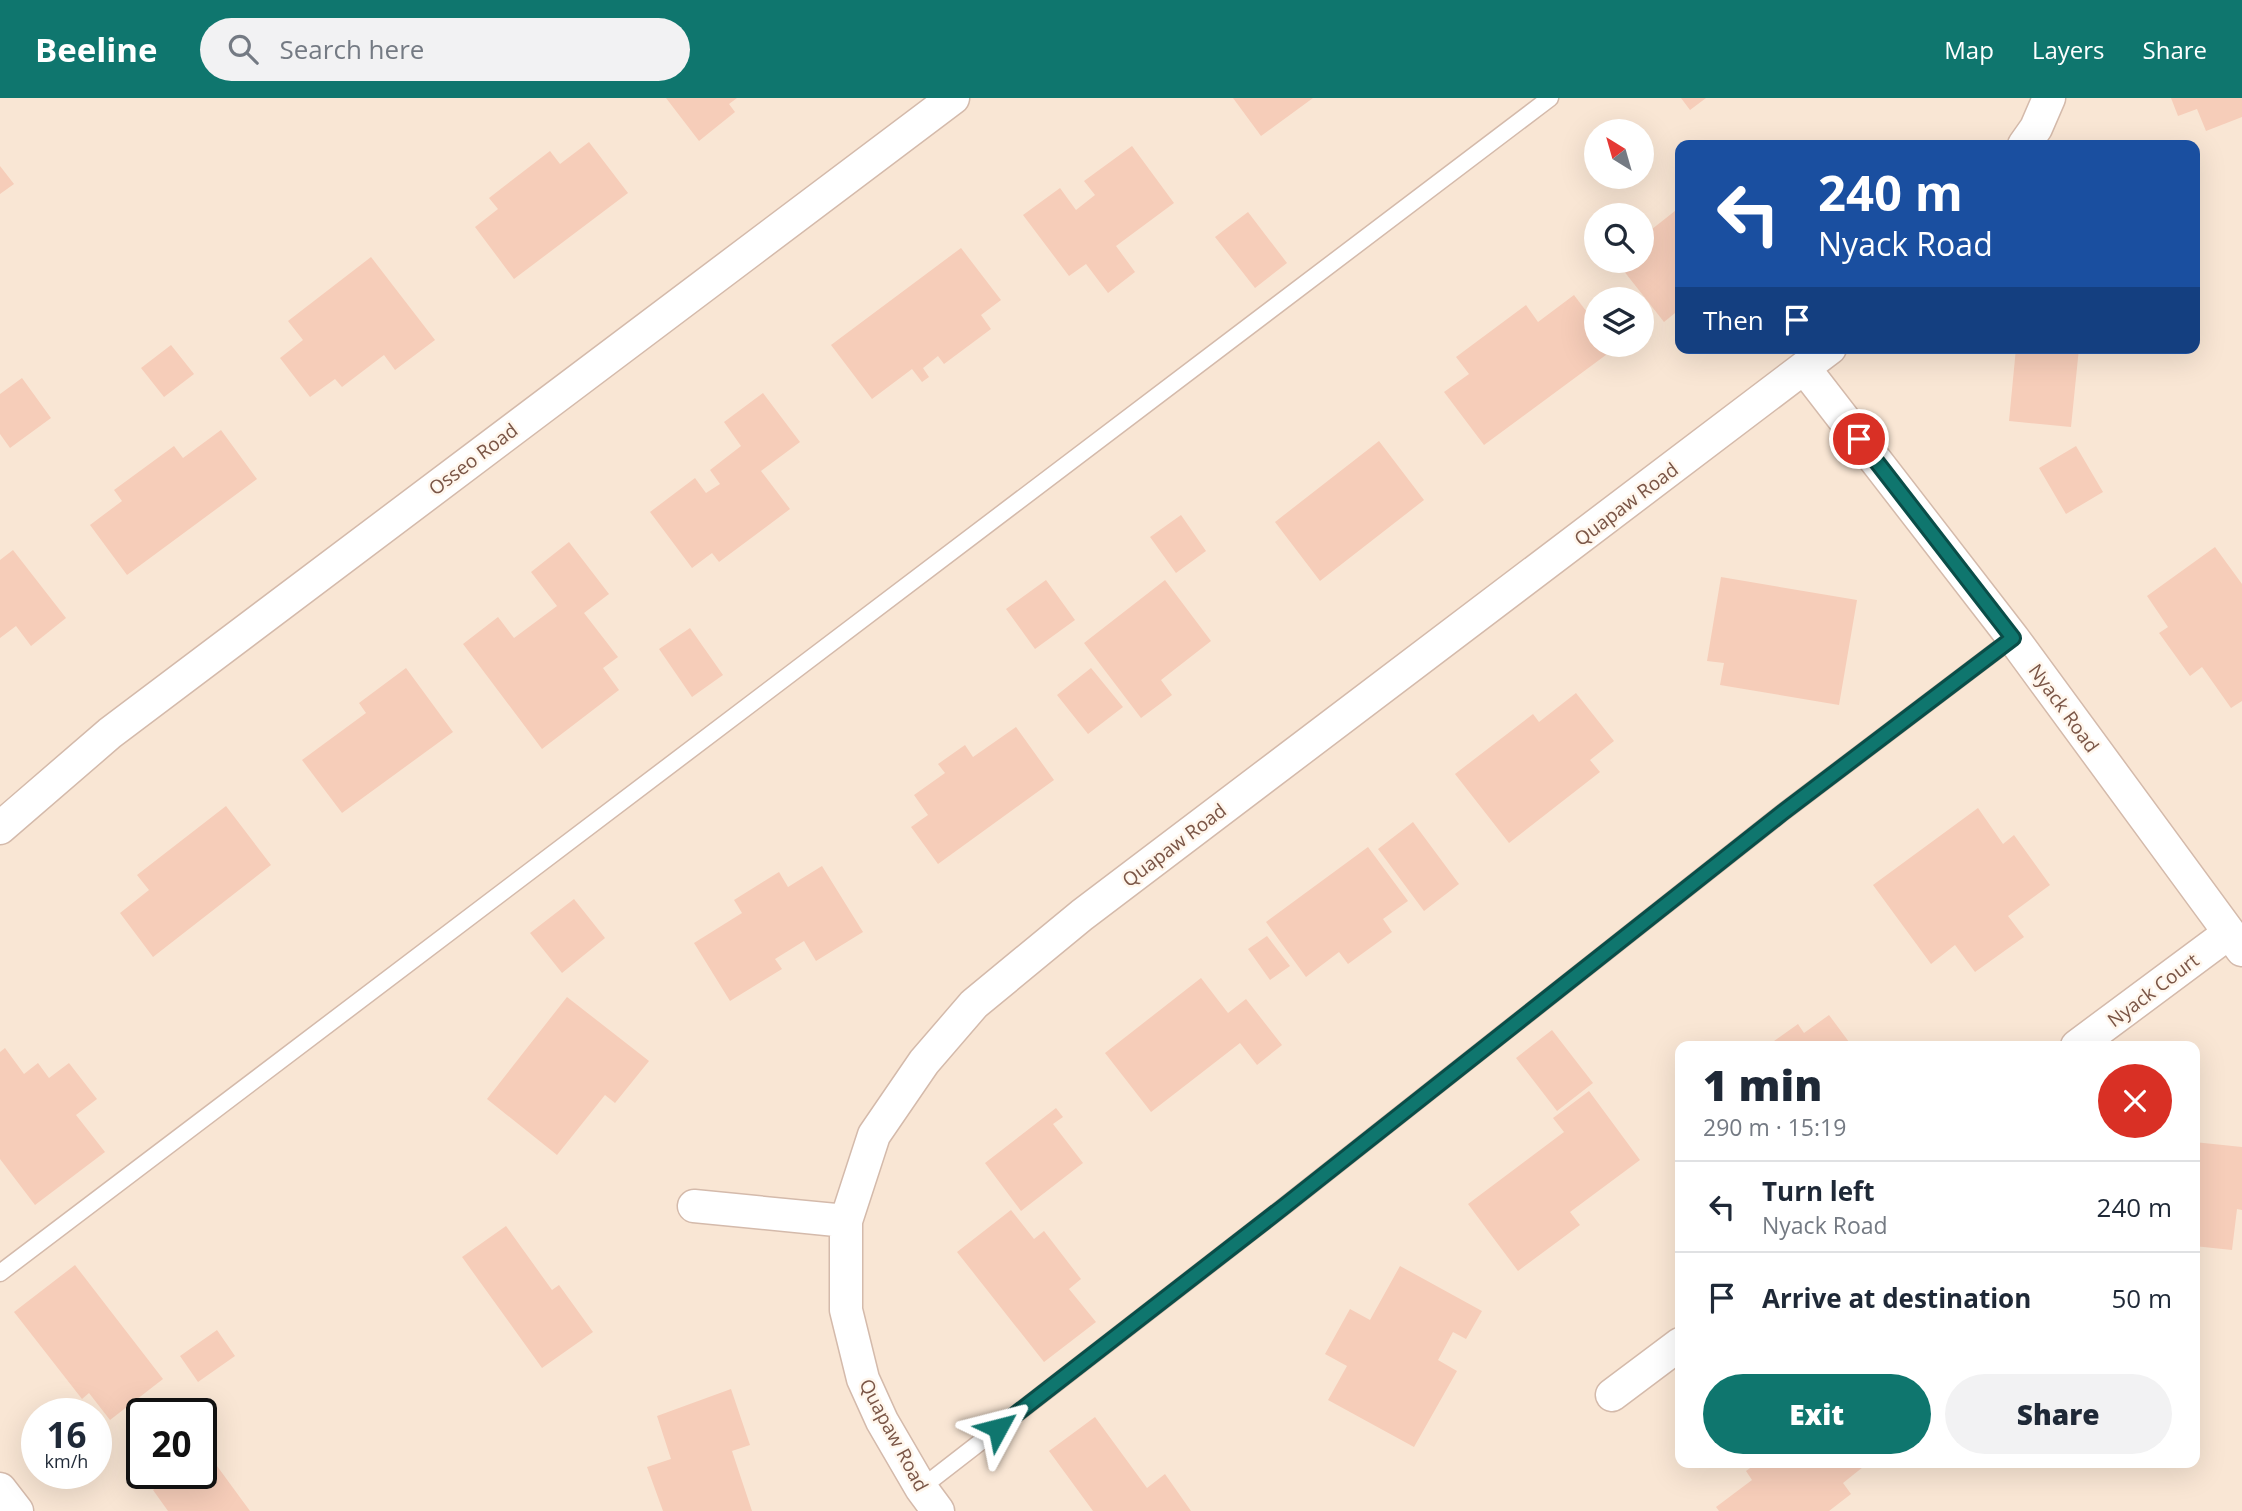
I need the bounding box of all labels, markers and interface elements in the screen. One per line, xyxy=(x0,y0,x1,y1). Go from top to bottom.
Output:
search box xyxy=(200,18,690,81)
text: Beeline xyxy=(35,27,158,72)
icon: search xyxy=(224,30,262,68)
text: Search here xyxy=(280,31,424,67)
text: Map xyxy=(1944,33,1994,66)
text: Layers xyxy=(2032,33,2105,66)
text: Share xyxy=(2143,33,2207,66)
north arrow xyxy=(1584,119,1654,189)
map controls xyxy=(1584,119,1654,357)
text: 240 m xyxy=(1818,159,1963,225)
icon: left xyxy=(1703,168,1794,259)
button: search xyxy=(1584,203,1654,273)
text: Nyack Road xyxy=(1818,222,1993,265)
button: layers xyxy=(1584,287,1654,357)
icon: arrive xyxy=(1778,301,1816,339)
text: Then xyxy=(1703,302,1764,338)
pin xyxy=(1829,409,1889,469)
street label: Osseo Road xyxy=(423,417,523,501)
icon: arrive xyxy=(1840,420,1878,458)
street label: Quapaw Road xyxy=(1569,456,1683,552)
street label: Nyack Road xyxy=(2023,658,2105,758)
street label: Quapaw Road xyxy=(1117,797,1231,893)
street label: Nyack Court xyxy=(2102,947,2204,1033)
text: 1 min xyxy=(1703,1056,1822,1113)
button: close xyxy=(2098,1064,2172,1138)
text: 290 m · 15:19 xyxy=(1703,1111,1846,1143)
text: Turn left xyxy=(1762,1173,1874,1209)
icon: left xyxy=(1703,1188,1741,1226)
text: 240 m xyxy=(2097,1189,2172,1225)
text: Nyack Road xyxy=(1762,1209,1888,1241)
icon: arrive xyxy=(1703,1279,1741,1317)
text: Arrive at destination xyxy=(1762,1280,2031,1316)
text: 50 m xyxy=(2111,1280,2172,1316)
street label: Quapaw Road xyxy=(853,1374,935,1496)
button: Exit xyxy=(1703,1374,1931,1454)
button: Share xyxy=(1945,1374,2172,1454)
position arrow xyxy=(961,1391,1035,1465)
speed limit sign: 20 xyxy=(126,1398,217,1489)
text: 16 xyxy=(46,1411,87,1458)
text: km/h xyxy=(45,1449,88,1473)

